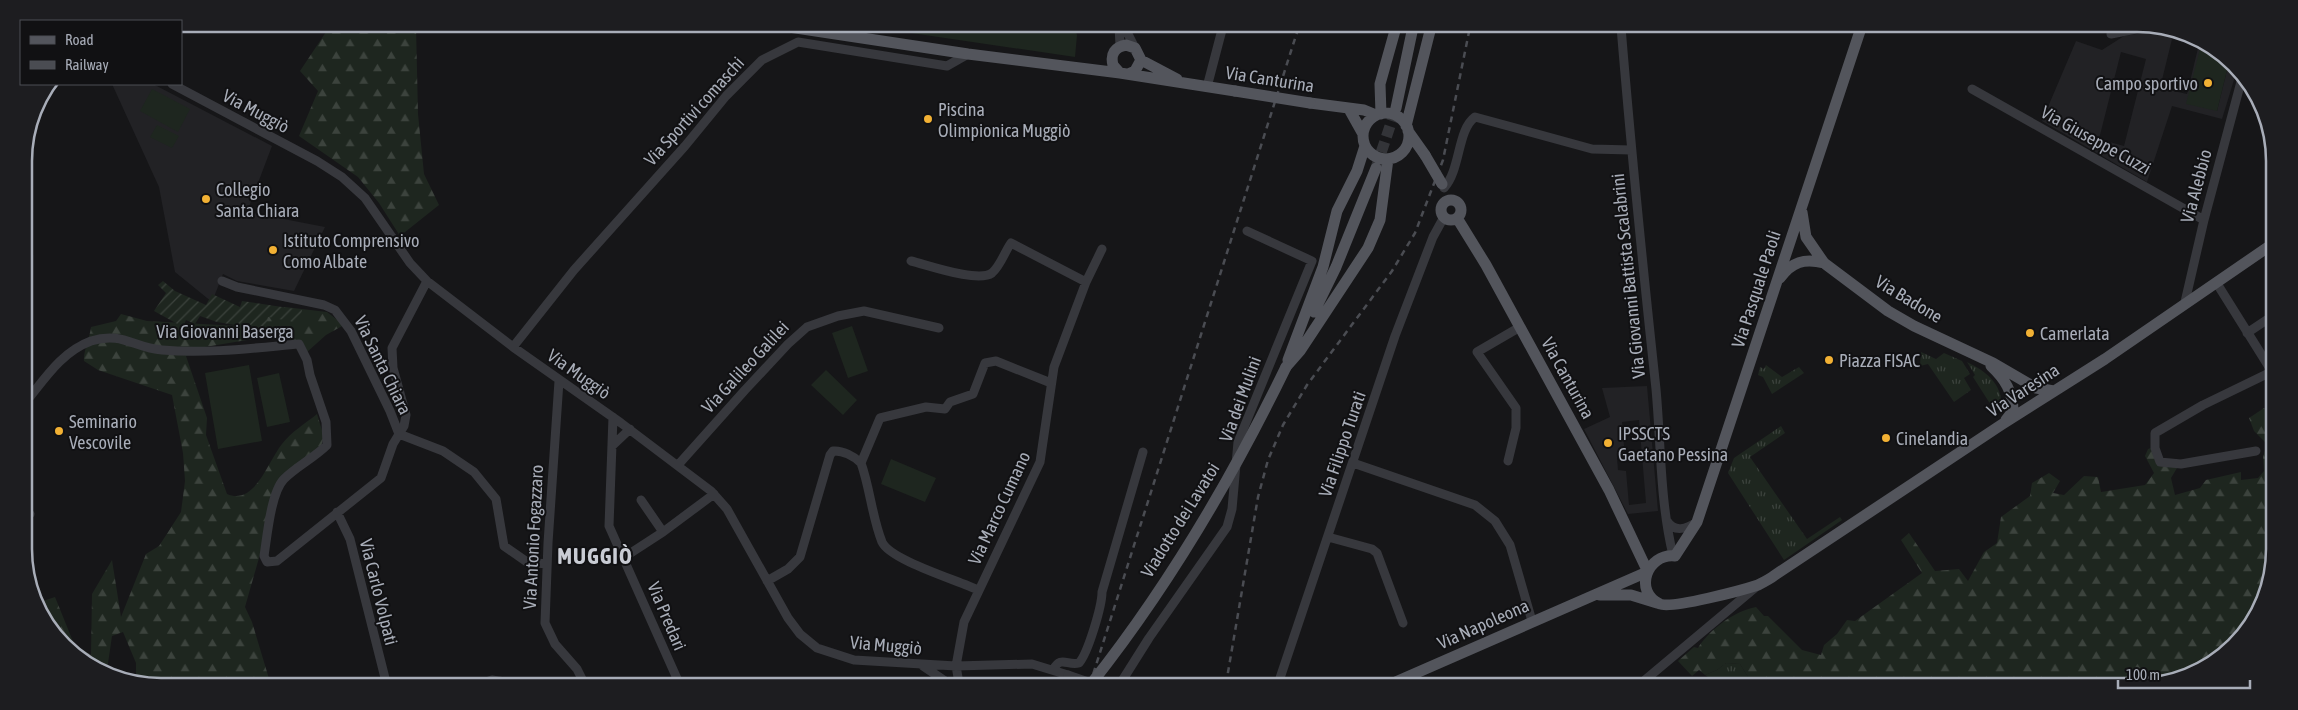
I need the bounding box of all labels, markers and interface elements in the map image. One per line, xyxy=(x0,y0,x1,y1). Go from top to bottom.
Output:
legend xyxy=(20,20,182,85)
text: Road xyxy=(65,31,94,48)
street label: Via Sportivi comaschi xyxy=(640,52,748,170)
text: Railway xyxy=(65,56,109,73)
street label: Via Canturina xyxy=(1224,62,1316,96)
place label: Campo sportivo xyxy=(2096,73,2198,94)
marker: Campo sportivo xyxy=(2202,77,2214,89)
street label: Via Muggiò xyxy=(219,85,293,137)
place label: Piscina Olimpionica Muggiò xyxy=(938,99,1070,141)
street label: Via Giuseppe Cuzzi xyxy=(2037,101,2155,179)
marker: Piscina Olimpionica Muggiò xyxy=(922,113,934,125)
street label: Via Alebbio xyxy=(2176,147,2216,225)
street label: Via Giovanni Battista Scalabrini xyxy=(1607,173,1649,379)
place label: Collegio Santa Chiara xyxy=(216,179,299,221)
marker: Collegio Santa Chiara xyxy=(200,193,212,205)
street label: Via Pasquale Paoli xyxy=(1727,228,1785,350)
place label: Istituto Comprensivo Como Albate xyxy=(283,230,420,272)
marker: Istituto Comprensivo Como Albate xyxy=(267,244,279,256)
street label: Via Badone xyxy=(1872,271,1946,327)
street label: Via Santa Chiara xyxy=(350,312,416,418)
street label: Via Galileo Galilei xyxy=(697,317,793,417)
street label: Via Giovanni Baserga xyxy=(156,321,294,342)
place label: Camerlata xyxy=(2040,323,2110,344)
marker: Camerlata xyxy=(2024,327,2036,339)
street label: Via Canturina xyxy=(1537,334,1599,422)
street label: Via Muggiò xyxy=(543,345,615,403)
place label: Piazza FISAC xyxy=(1839,350,1920,371)
street label: Via dei Mulini xyxy=(1215,353,1265,445)
marker: Piazza FISAC xyxy=(1823,354,1835,366)
street label: Via Varesina xyxy=(1983,359,2063,421)
street label: Via Filippo Turati xyxy=(1314,388,1370,500)
place label: Seminario Vescovile xyxy=(69,411,137,453)
place label: IPSSCTS Gaetano Pessina xyxy=(1618,423,1728,465)
marker: Seminario Vescovile xyxy=(53,425,65,437)
place label: Cinelandia xyxy=(1896,428,1968,449)
marker: Cinelandia xyxy=(1880,432,1892,444)
marker: IPSSCTS Gaetano Pessina xyxy=(1602,437,1614,449)
street label: Via Marco Cumano xyxy=(964,448,1034,568)
street label: Viadotto dei Lavatoi xyxy=(1136,459,1224,581)
street label: Via Antonio Fogazzaro xyxy=(519,464,547,610)
street label: Via Carlo Volpati xyxy=(356,537,402,647)
district label: MUGGIÒ xyxy=(557,543,633,569)
street label: Via Predari xyxy=(643,579,691,653)
street label: Via Napoleona xyxy=(1434,594,1532,654)
street label: Via Muggiò xyxy=(849,631,923,659)
scale bar xyxy=(2118,658,2250,690)
text: 100 m xyxy=(2126,666,2160,683)

